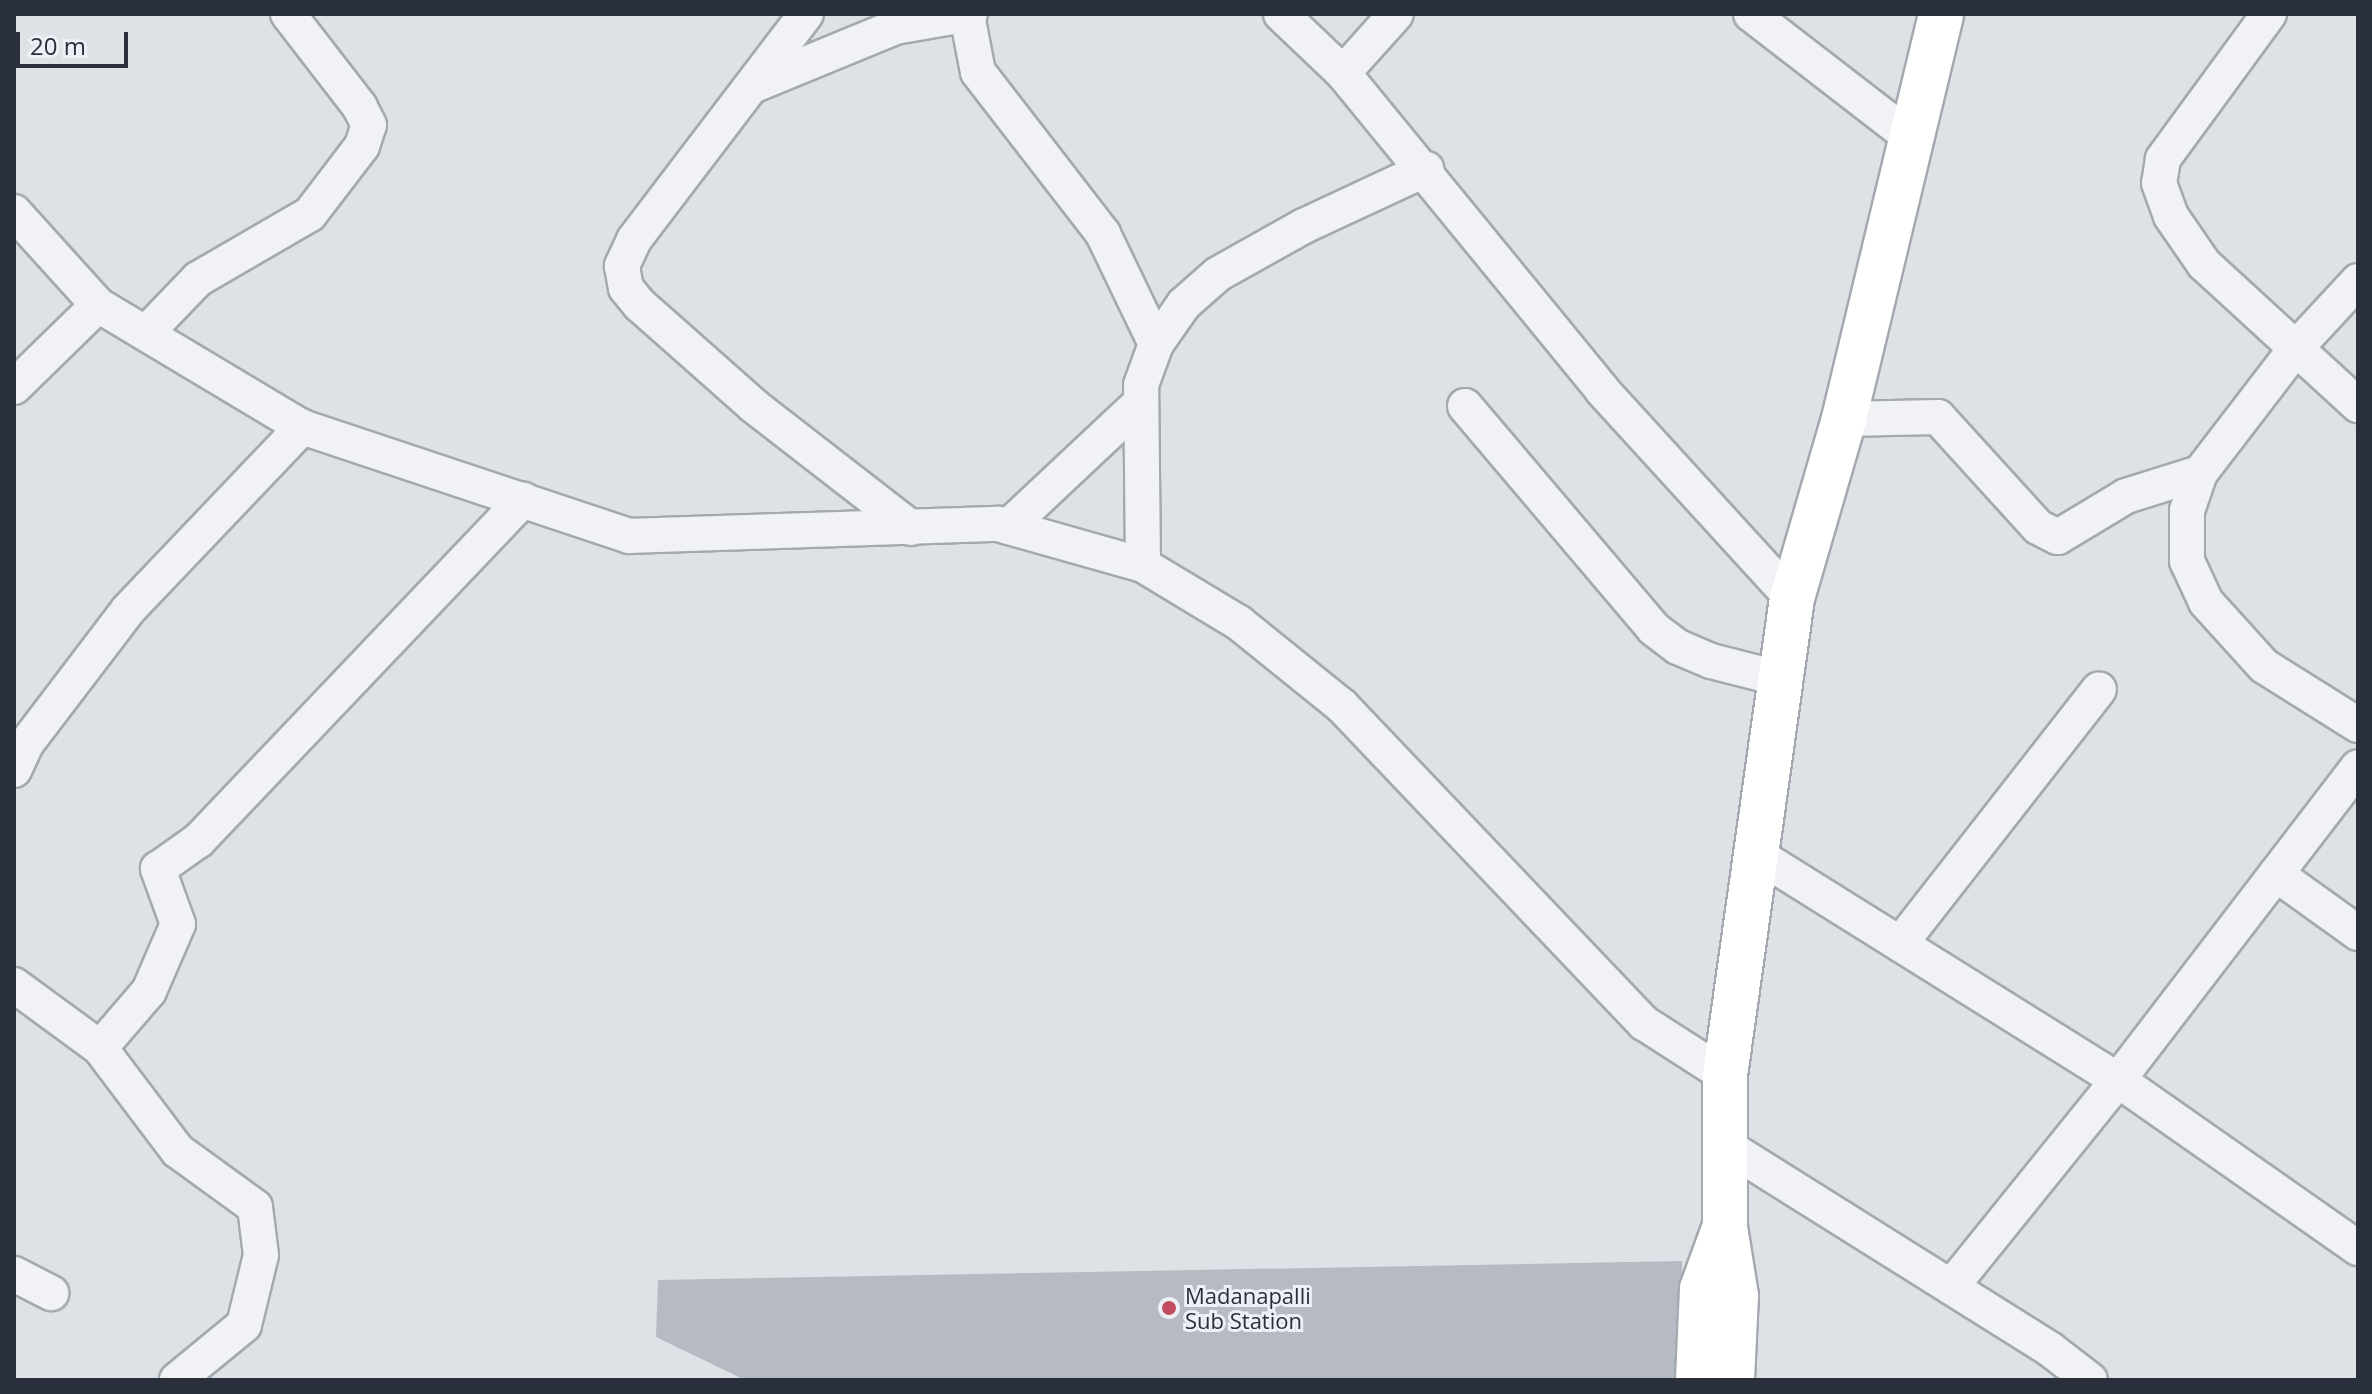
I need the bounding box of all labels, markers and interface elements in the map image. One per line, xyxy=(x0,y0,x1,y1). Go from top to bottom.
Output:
scale bar xyxy=(20,16,132,66)
text: 20 m xyxy=(30,29,86,62)
place label: Madanapalli Sub Station xyxy=(1185,1282,1311,1334)
marker: Madanapalli Sub Station xyxy=(1160,1299,1178,1317)

